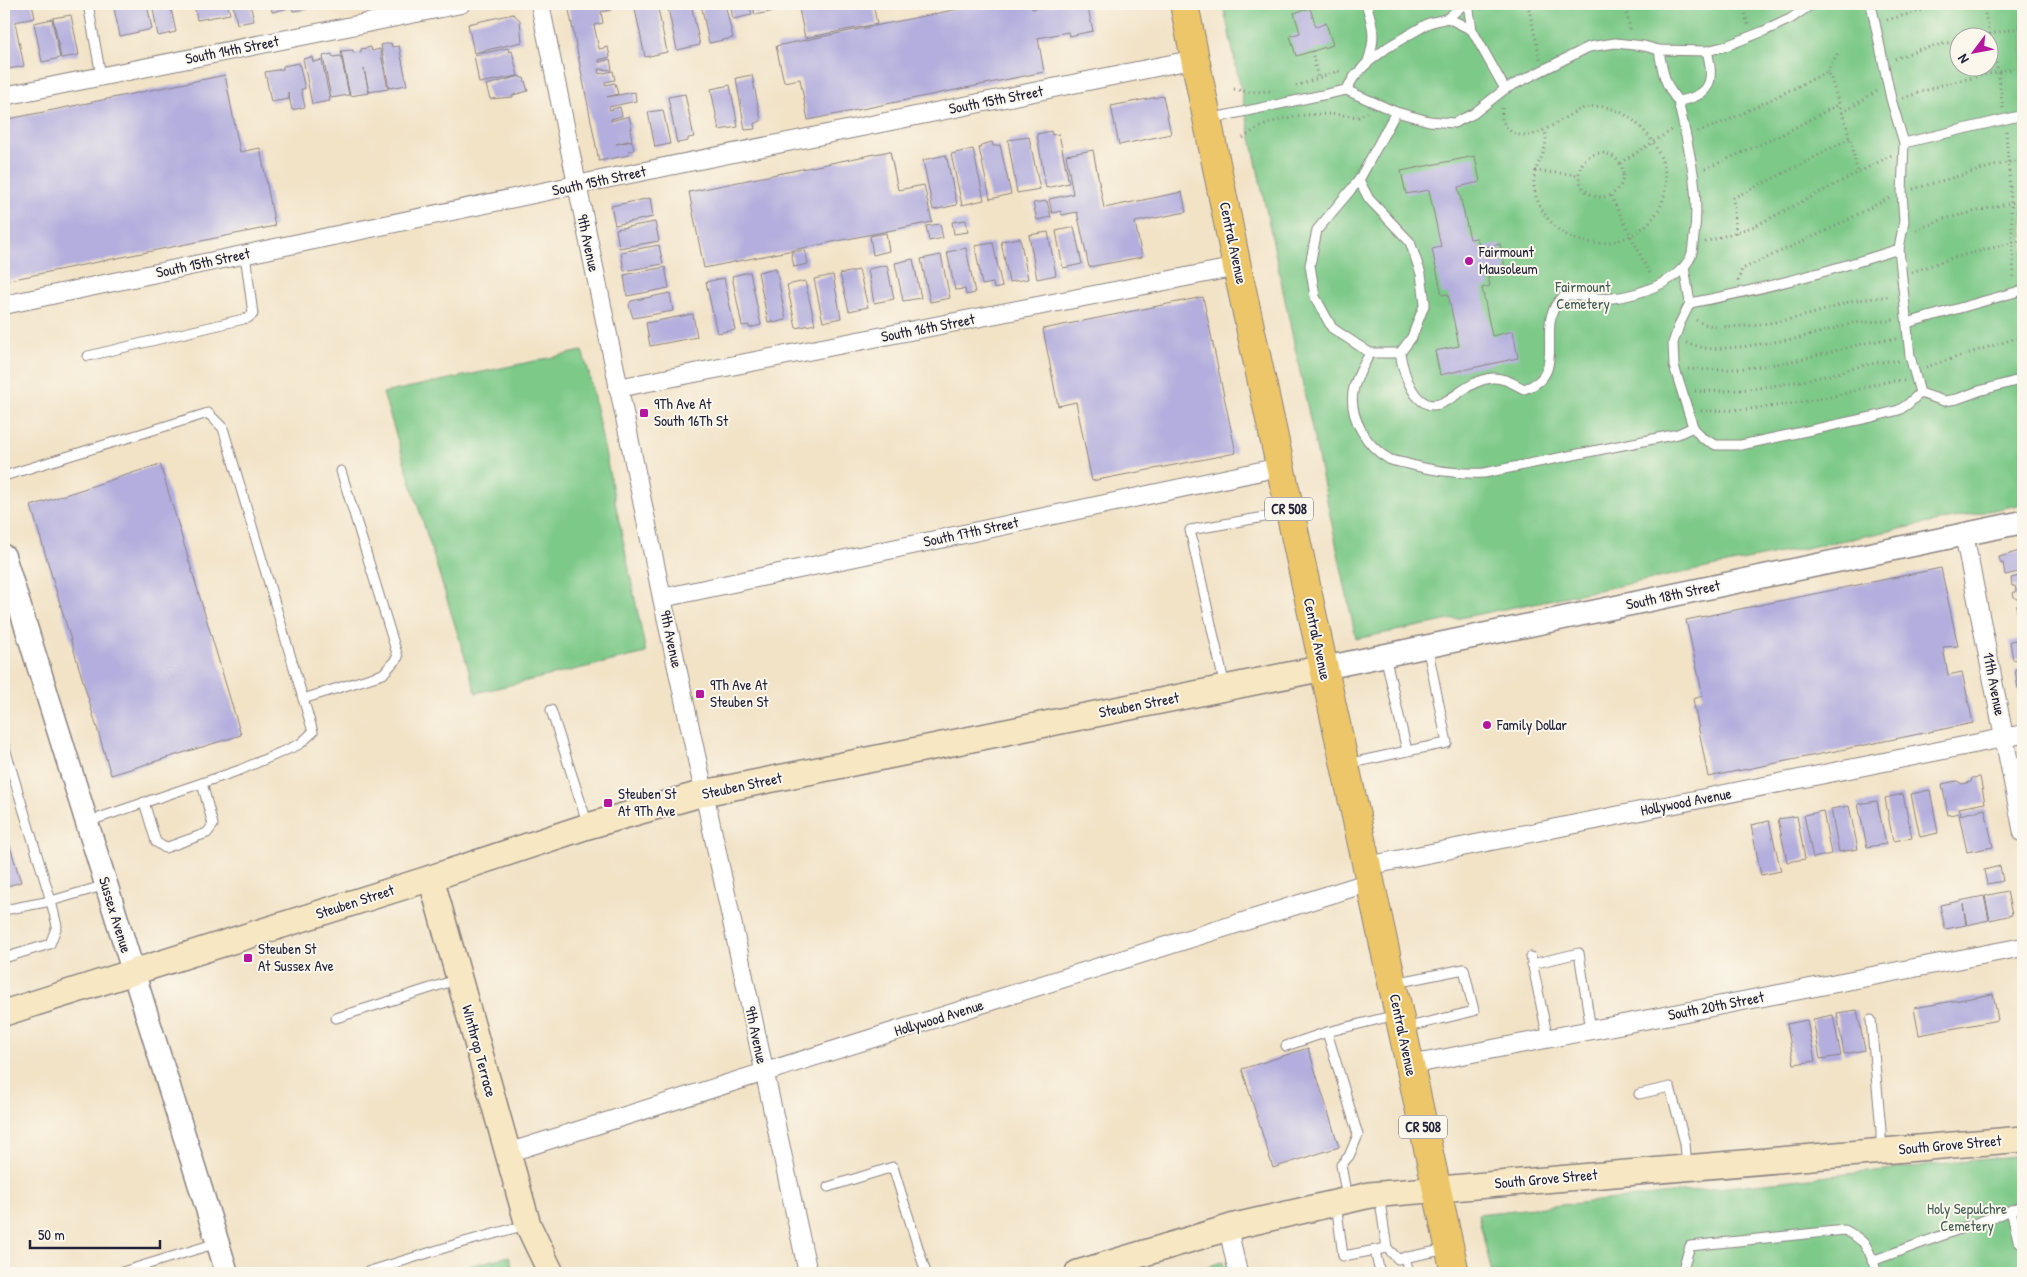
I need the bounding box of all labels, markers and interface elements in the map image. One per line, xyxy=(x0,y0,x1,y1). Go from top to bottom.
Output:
north arrow xyxy=(1950,28,2000,78)
street label: South 14th Street xyxy=(183,30,281,69)
text: N xyxy=(1952,50,1973,67)
street label: South 15th Street xyxy=(947,80,1046,119)
street label: South 15th Street xyxy=(550,160,649,201)
street label: Central Avenue xyxy=(1215,200,1252,286)
street label: 9th Avenue xyxy=(572,212,605,274)
place label: Fairmount Mausoleum xyxy=(1478,241,1538,279)
street label: South 15th Street xyxy=(154,242,253,283)
marker: Fairmount Mausoleum xyxy=(1463,255,1475,267)
park label: Fairmount Cemetery xyxy=(1555,276,1611,314)
street label: South 16th Street xyxy=(879,308,977,347)
place label: 9Th Ave At South 16Th St xyxy=(654,393,729,431)
marker: 9Th Ave At South 16Th St xyxy=(638,407,650,419)
road number: CR 508 xyxy=(1265,498,1313,520)
street label: South 17th Street xyxy=(921,511,1021,552)
street label: South 18th Street xyxy=(1624,574,1723,615)
street label: Central Avenue xyxy=(1299,596,1336,682)
street label: 9th Avenue xyxy=(655,608,688,670)
street label: 11th Avenue xyxy=(1978,651,2011,717)
place label: 9Th Ave At Steuben St xyxy=(710,674,769,712)
street label: Steuben Street xyxy=(1097,686,1182,723)
marker: 9Th Ave At Steuben St xyxy=(694,688,706,700)
place label: Family Dollar xyxy=(1496,714,1567,735)
marker: Family Dollar xyxy=(1481,719,1493,731)
street label: Steuben Street xyxy=(700,767,785,804)
street label: Hollywood Avenue xyxy=(1639,782,1733,821)
place label: Steuben St At 9Th Ave xyxy=(618,783,677,821)
marker: Steuben St At 9Th Ave xyxy=(602,797,614,809)
street label: Sussex Avenue xyxy=(94,874,137,956)
street label: Steuben Street xyxy=(313,879,398,924)
place label: Steuben St At Sussex Ave xyxy=(258,938,334,976)
marker: Steuben St At Sussex Ave xyxy=(242,952,254,964)
street label: South 20th Street xyxy=(1666,986,1767,1025)
street label: Central Avenue xyxy=(1385,992,1422,1078)
street label: Hollywood Avenue xyxy=(892,994,986,1041)
street label: Winthrop Terrace xyxy=(457,1002,502,1099)
street label: 9th Avenue xyxy=(740,1004,773,1066)
road number: CR 508 xyxy=(1399,1116,1447,1138)
street label: South Grove Street xyxy=(1898,1129,2003,1159)
street label: South Grove Street xyxy=(1494,1163,1599,1193)
park label: Holy Sepulchre Cemetery xyxy=(1927,1198,2007,1236)
scale bar xyxy=(30,1217,160,1249)
text: 50 m xyxy=(38,1224,65,1245)

